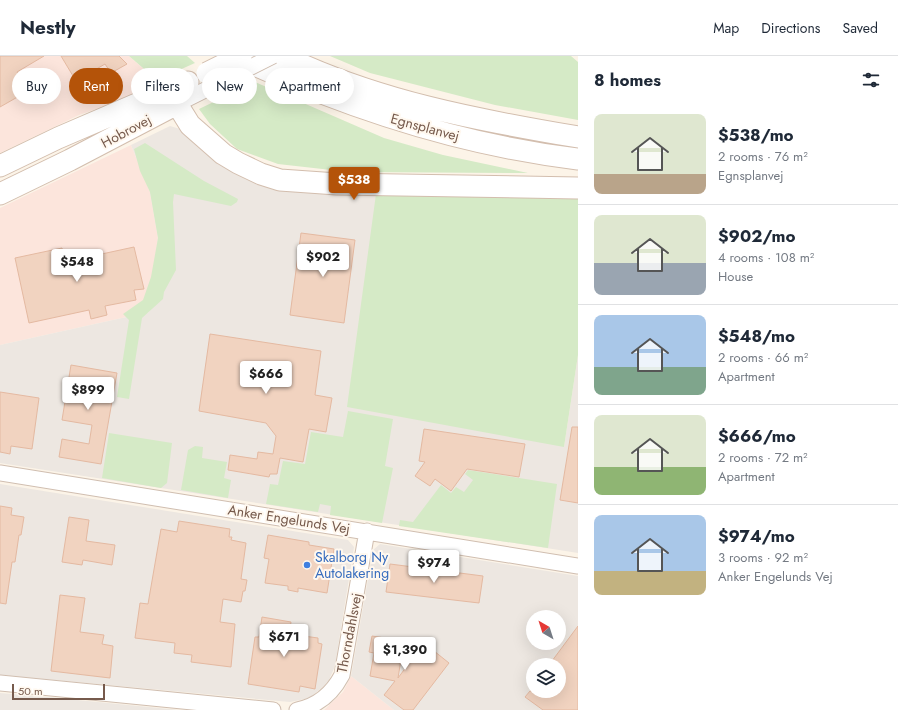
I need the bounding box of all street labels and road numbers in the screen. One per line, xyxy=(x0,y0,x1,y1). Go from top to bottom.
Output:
street label: Egnsplanvej xyxy=(388,108,462,146)
street label: Hobrovej xyxy=(97,109,155,153)
street label: Anker Engelunds Vej xyxy=(226,499,352,539)
street label: Thorndahlsvej xyxy=(331,591,367,675)

